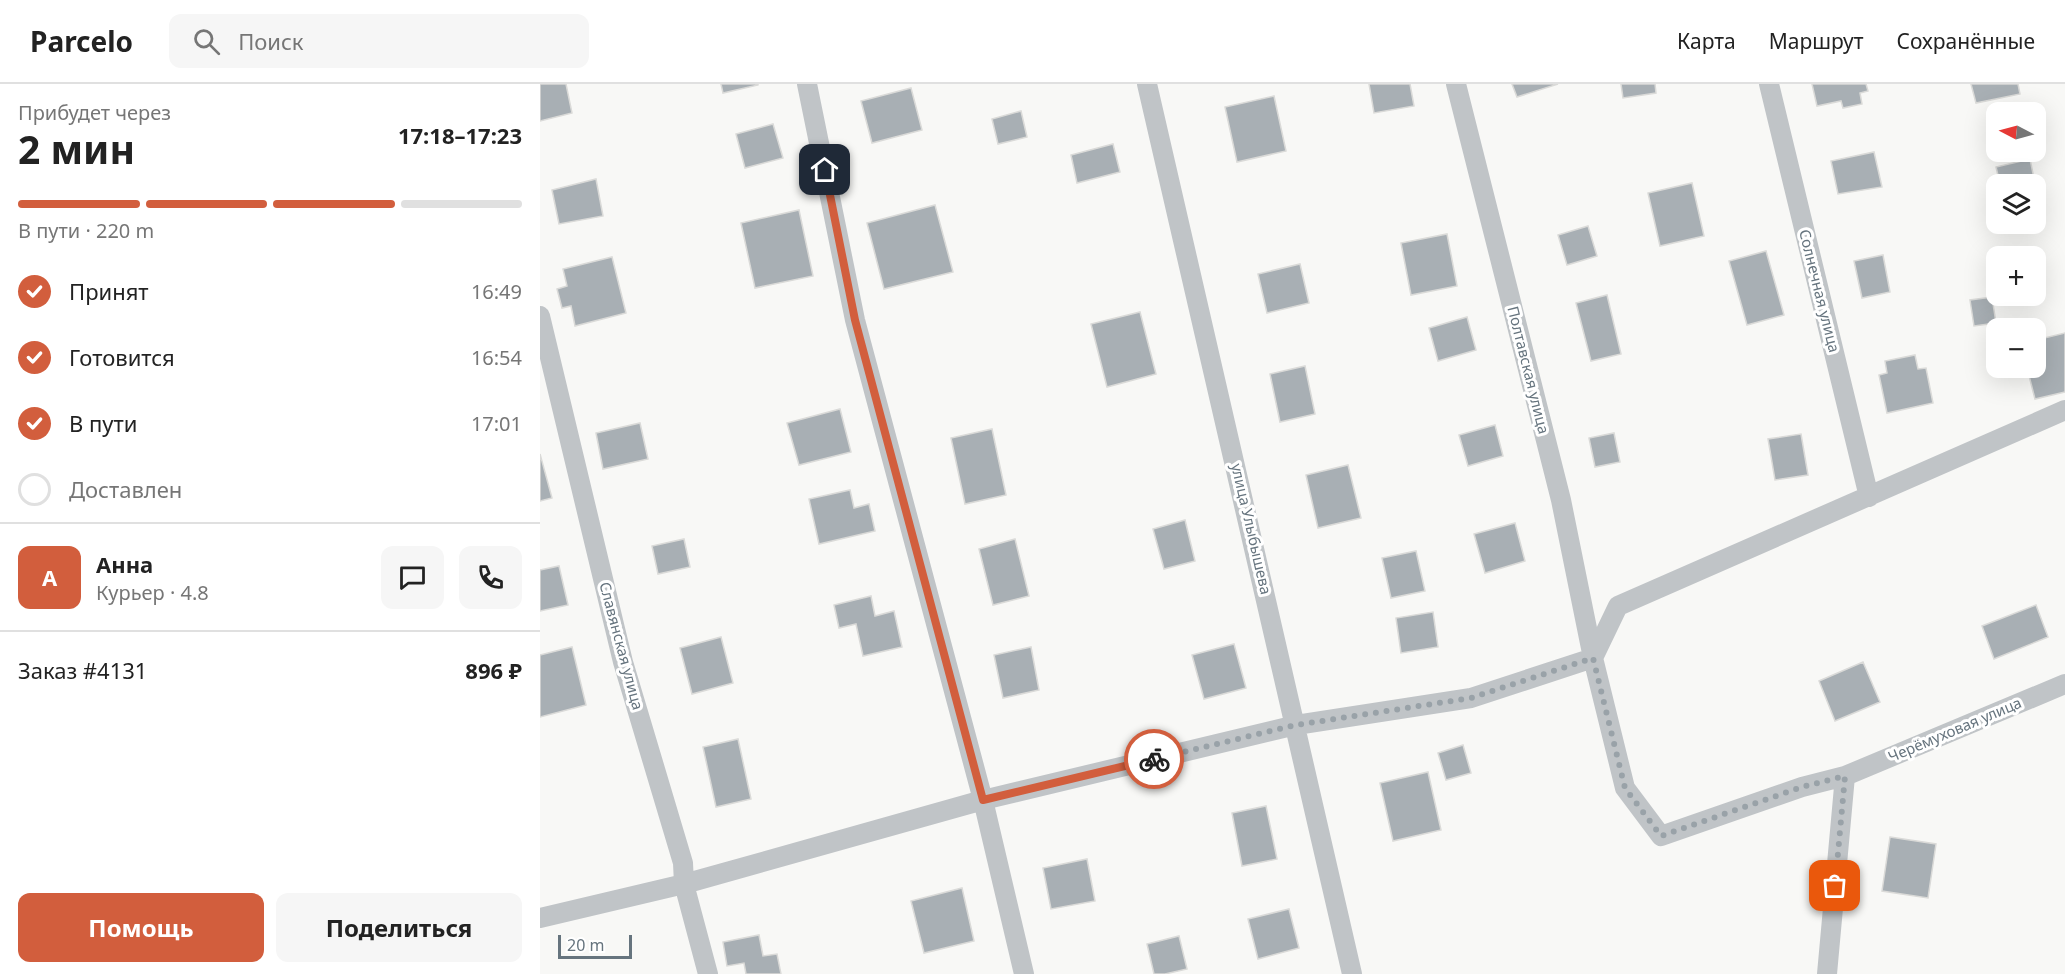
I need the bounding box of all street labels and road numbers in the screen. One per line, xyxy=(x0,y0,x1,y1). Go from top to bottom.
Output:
street label: Солнечная улица xyxy=(1795,227,1845,354)
street label: Полтавская улица xyxy=(1503,304,1555,436)
street label: улица Улыбышева xyxy=(1227,461,1277,596)
street label: Славянская улица xyxy=(595,580,649,712)
street label: Черёмуховая улица xyxy=(1885,692,2024,766)

